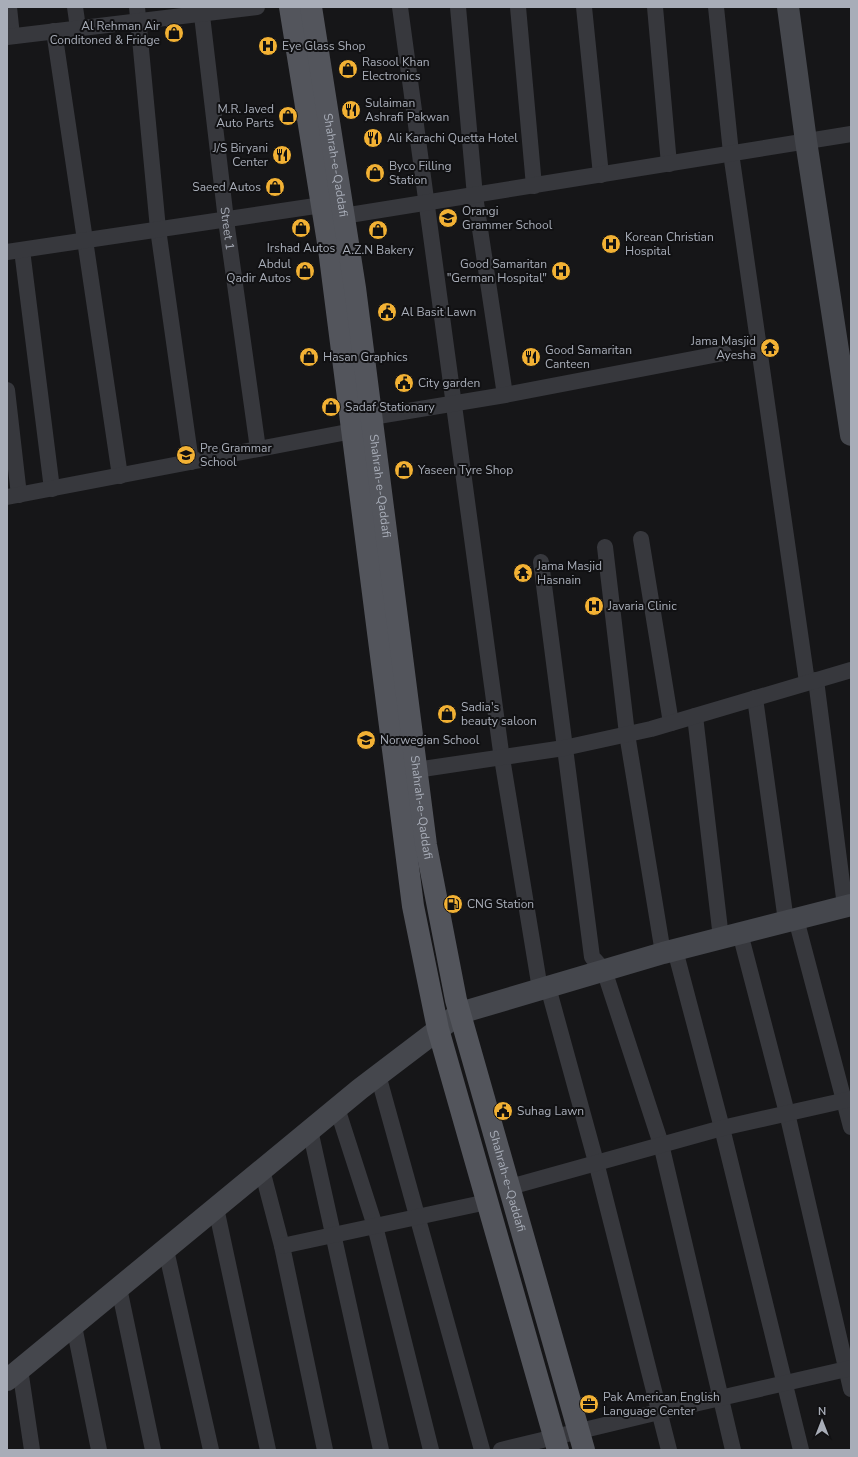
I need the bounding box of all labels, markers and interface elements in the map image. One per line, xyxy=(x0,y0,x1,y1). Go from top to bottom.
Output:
place label: Al Rehman Air Conditoned & Fridge xyxy=(50,18,161,48)
shop icon: Al Rehman Air Conditoned & Fridge xyxy=(163,22,185,44)
hospital icon: Eye Glass Shop xyxy=(257,35,279,57)
place label: Eye Glass Shop xyxy=(282,38,366,54)
place label: Rasool Khan Electronics xyxy=(362,54,430,84)
shop icon: Rasool Khan Electronics xyxy=(337,58,359,80)
place label: Sulaiman Ashrafi Pakwan xyxy=(365,95,449,125)
restaurant icon: Sulaiman Ashrafi Pakwan xyxy=(340,99,362,121)
place label: M.R. Javed Auto Parts xyxy=(216,101,274,131)
shop icon: M.R. Javed Auto Parts xyxy=(277,105,299,127)
street label: Shahrah-e-Qaddafi xyxy=(320,112,352,218)
restaurant icon: Ali Karachi Quetta Hotel xyxy=(362,127,384,149)
place label: Ali Karachi Quetta Hotel xyxy=(387,130,518,146)
place label: J/S Biryani Center xyxy=(212,140,269,170)
restaurant icon: J/S Biryani Center xyxy=(271,144,293,166)
place label: Byco Filling Station xyxy=(389,158,451,188)
shop icon: Byco Filling Station xyxy=(364,162,386,184)
shop icon: Saeed Autos xyxy=(264,176,286,198)
place label: Saeed Autos xyxy=(192,179,261,195)
place label: Orangi Grammer School xyxy=(462,203,553,233)
street label: Street 1 xyxy=(217,206,238,251)
school or university icon: Orangi Grammer School xyxy=(437,207,459,229)
shop icon: Irshad Autos xyxy=(290,217,312,239)
shop icon: A.Z.N Bakery xyxy=(367,219,389,241)
place label: Korean Christian Hospital xyxy=(625,229,714,259)
hospital icon: Korean Christian Hospital xyxy=(600,233,622,255)
place label: Irshad Autos xyxy=(267,240,335,256)
place label: A.Z.N Bakery xyxy=(342,242,414,258)
place label: Abdul Qadir Autos xyxy=(226,256,291,286)
place label: Good Samaritan "German Hospital" xyxy=(447,256,547,286)
shop icon: Abdul Qadir Autos xyxy=(294,260,316,282)
hospital icon: Good Samaritan "German Hospital" xyxy=(550,260,572,282)
public building icon: Al Basit Lawn xyxy=(376,301,398,323)
place label: Al Basit Lawn xyxy=(401,304,476,320)
place label: Jama Masjid Ayesha xyxy=(690,333,756,363)
temple icon: Jama Masjid Ayesha xyxy=(759,337,781,359)
place label: Good Samaritan Canteen xyxy=(545,342,632,372)
shop icon: Hasan Graphics xyxy=(298,346,320,368)
restaurant icon: Good Samaritan Canteen xyxy=(520,346,542,368)
place label: Hasan Graphics xyxy=(323,349,408,365)
public building icon: City garden xyxy=(393,372,415,394)
place label: City garden xyxy=(418,375,480,391)
shop icon: Sadaf Stationary xyxy=(320,396,342,418)
place label: Sadaf Stationary xyxy=(345,399,436,415)
street label: Shahrah-e-Qaddafi xyxy=(366,433,395,539)
place label: Pre Grammar School xyxy=(200,440,272,470)
school or university icon: Pre Grammar School xyxy=(175,444,197,466)
shop icon: Yaseen Tyre Shop xyxy=(393,459,415,481)
place label: Yaseen Tyre Shop xyxy=(417,462,513,478)
place label: Jama Masjid Hasnain xyxy=(536,558,602,588)
temple icon: Jama Masjid Hasnain xyxy=(512,562,534,584)
hospital icon: Javaria Clinic xyxy=(583,595,605,617)
place label: Javaria Clinic xyxy=(607,598,677,614)
place label: Sadia's beauty saloon xyxy=(461,699,537,729)
shop icon: Sadia's beauty saloon xyxy=(436,703,458,725)
school or university icon: Norwegian School xyxy=(355,729,377,751)
place label: Norwegian School xyxy=(380,732,480,748)
street label: Shahrah-e-Qaddafi xyxy=(407,755,437,861)
fuel station icon: CNG Station xyxy=(442,893,464,915)
place label: CNG Station xyxy=(467,896,534,912)
public building icon: Suhag Lawn xyxy=(492,1100,514,1122)
place label: Suhag Lawn xyxy=(517,1103,584,1119)
street label: Shahrah-e-Qaddafi xyxy=(486,1129,529,1233)
place label: Pak American English Language Center xyxy=(603,1389,720,1419)
office icon: Pak American English Language Center xyxy=(578,1393,600,1415)
north arrow xyxy=(802,1401,842,1441)
text: N xyxy=(818,1404,826,1419)

